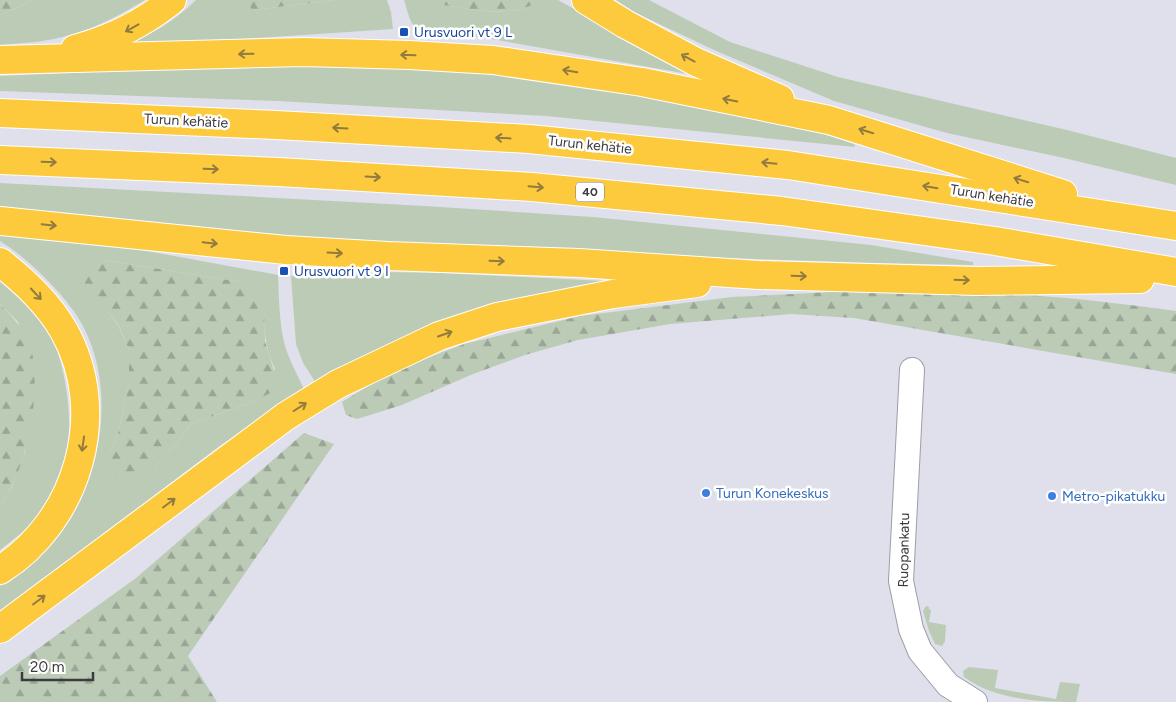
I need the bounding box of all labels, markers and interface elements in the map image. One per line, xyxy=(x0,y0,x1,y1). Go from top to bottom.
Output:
one-way arrow xyxy=(125,23,140,33)
place label: Urusvuori vt 9 L xyxy=(414,24,513,41)
marker: Urusvuori vt 9 L xyxy=(398,26,410,38)
one-way arrow xyxy=(238,49,254,58)
one-way arrow xyxy=(401,50,417,60)
one-way arrow xyxy=(681,53,696,63)
one-way arrow xyxy=(562,65,578,75)
one-way arrow xyxy=(722,95,738,104)
street label: Turun kehätie xyxy=(144,110,229,132)
one-way arrow xyxy=(333,124,349,133)
one-way arrow xyxy=(858,126,874,136)
street label: Turun kehätie xyxy=(547,132,633,158)
one-way arrow xyxy=(495,133,511,142)
one-way arrow xyxy=(40,158,56,167)
one-way arrow xyxy=(761,158,777,168)
one-way arrow xyxy=(202,164,219,174)
one-way arrow xyxy=(365,173,381,182)
one-way arrow xyxy=(1013,175,1029,184)
one-way arrow xyxy=(922,181,938,191)
street label: Turun kehätie xyxy=(949,181,1035,211)
one-way arrow xyxy=(527,182,543,192)
road number: 40 xyxy=(576,182,604,202)
one-way arrow xyxy=(40,220,56,230)
one-way arrow xyxy=(202,238,218,247)
one-way arrow xyxy=(327,249,343,258)
one-way arrow xyxy=(489,256,505,266)
place label: Urusvuori vt 9 I xyxy=(294,263,389,280)
marker: Urusvuori vt 9 I xyxy=(278,265,290,277)
one-way arrow xyxy=(791,271,807,280)
one-way arrow xyxy=(954,275,970,285)
one-way arrow xyxy=(30,288,42,300)
one-way arrow xyxy=(437,329,453,338)
one-way arrow xyxy=(293,401,307,411)
one-way arrow xyxy=(78,435,88,451)
place label: Turun Konekeskus xyxy=(716,485,829,502)
marker: Turun Konekeskus xyxy=(700,487,712,499)
place label: Metro-pikatukku xyxy=(1062,488,1165,505)
marker: Metro-pikatukku xyxy=(1046,490,1058,502)
one-way arrow xyxy=(162,498,176,508)
street label: Ruopankatu xyxy=(895,512,913,588)
one-way arrow xyxy=(32,595,46,605)
scale bar xyxy=(22,650,94,682)
text: 20 m xyxy=(30,658,64,676)

